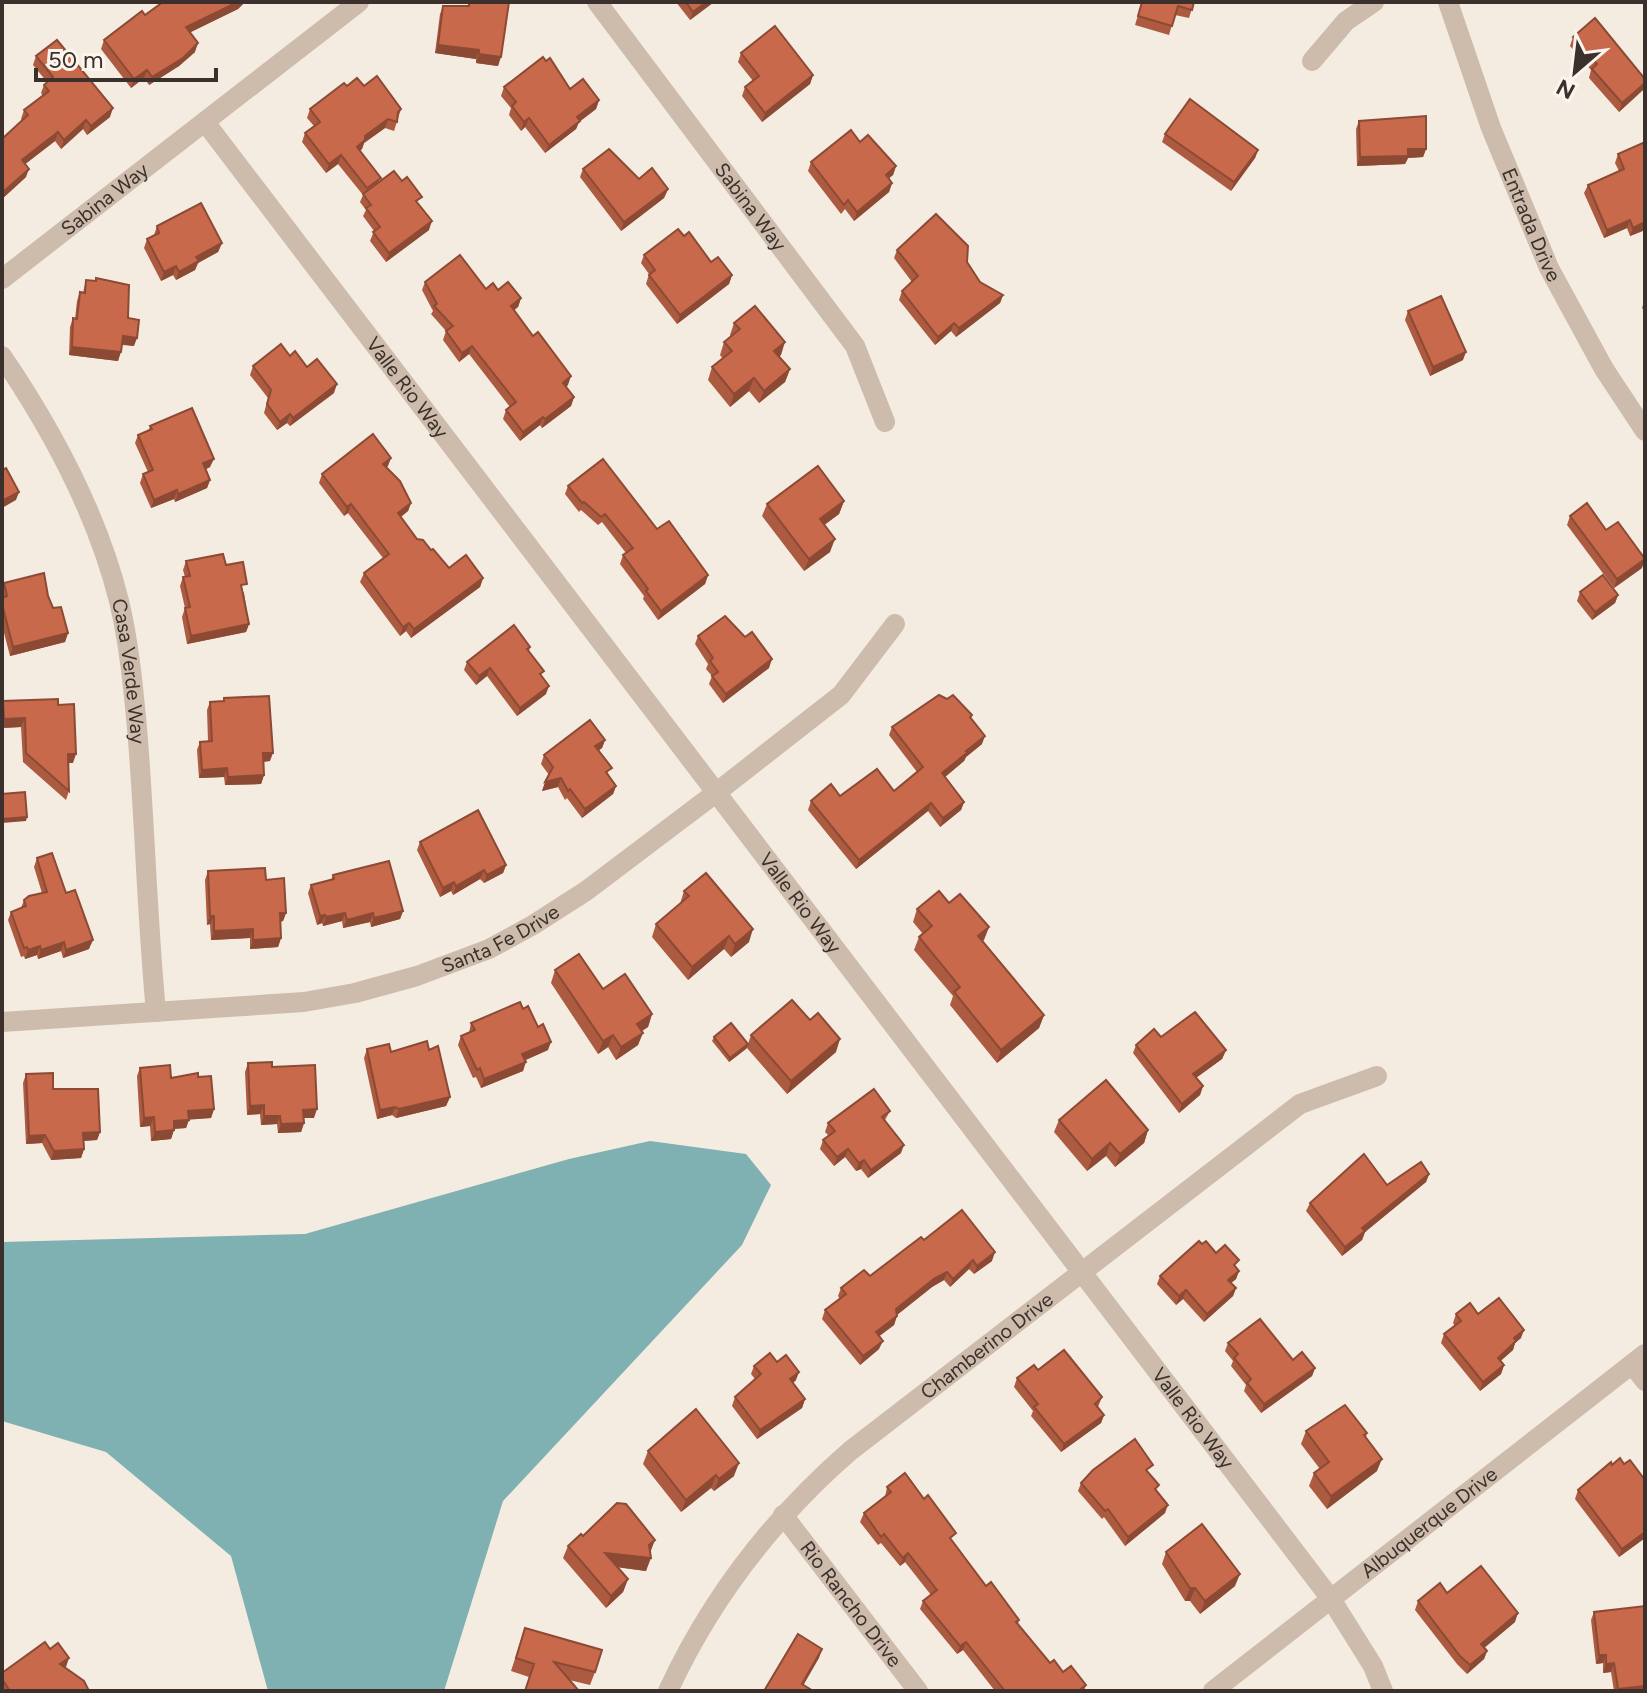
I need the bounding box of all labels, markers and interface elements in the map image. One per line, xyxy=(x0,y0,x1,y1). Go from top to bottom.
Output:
scale bar xyxy=(36,32,216,82)
north arrow xyxy=(1535,32,1615,112)
text: 50 m xyxy=(48,45,104,74)
text: N xyxy=(1552,73,1580,105)
street label: Sabina Way xyxy=(56,158,154,241)
street label: Sabina Way xyxy=(710,158,792,256)
street label: Entrada Drive xyxy=(1497,165,1566,286)
street label: Valle Rio Way xyxy=(361,332,454,443)
street label: Casa Verde Way xyxy=(107,596,150,745)
street label: Valle Rio Way xyxy=(754,848,847,959)
street label: Santa Fe Drive xyxy=(438,899,564,978)
street label: Chamberino Drive xyxy=(916,1287,1058,1404)
street label: Valle Rio Way xyxy=(1147,1363,1240,1474)
street label: Albuquerque Drive xyxy=(1356,1462,1502,1583)
street label: Rio Rancho Drive xyxy=(795,1536,907,1672)

